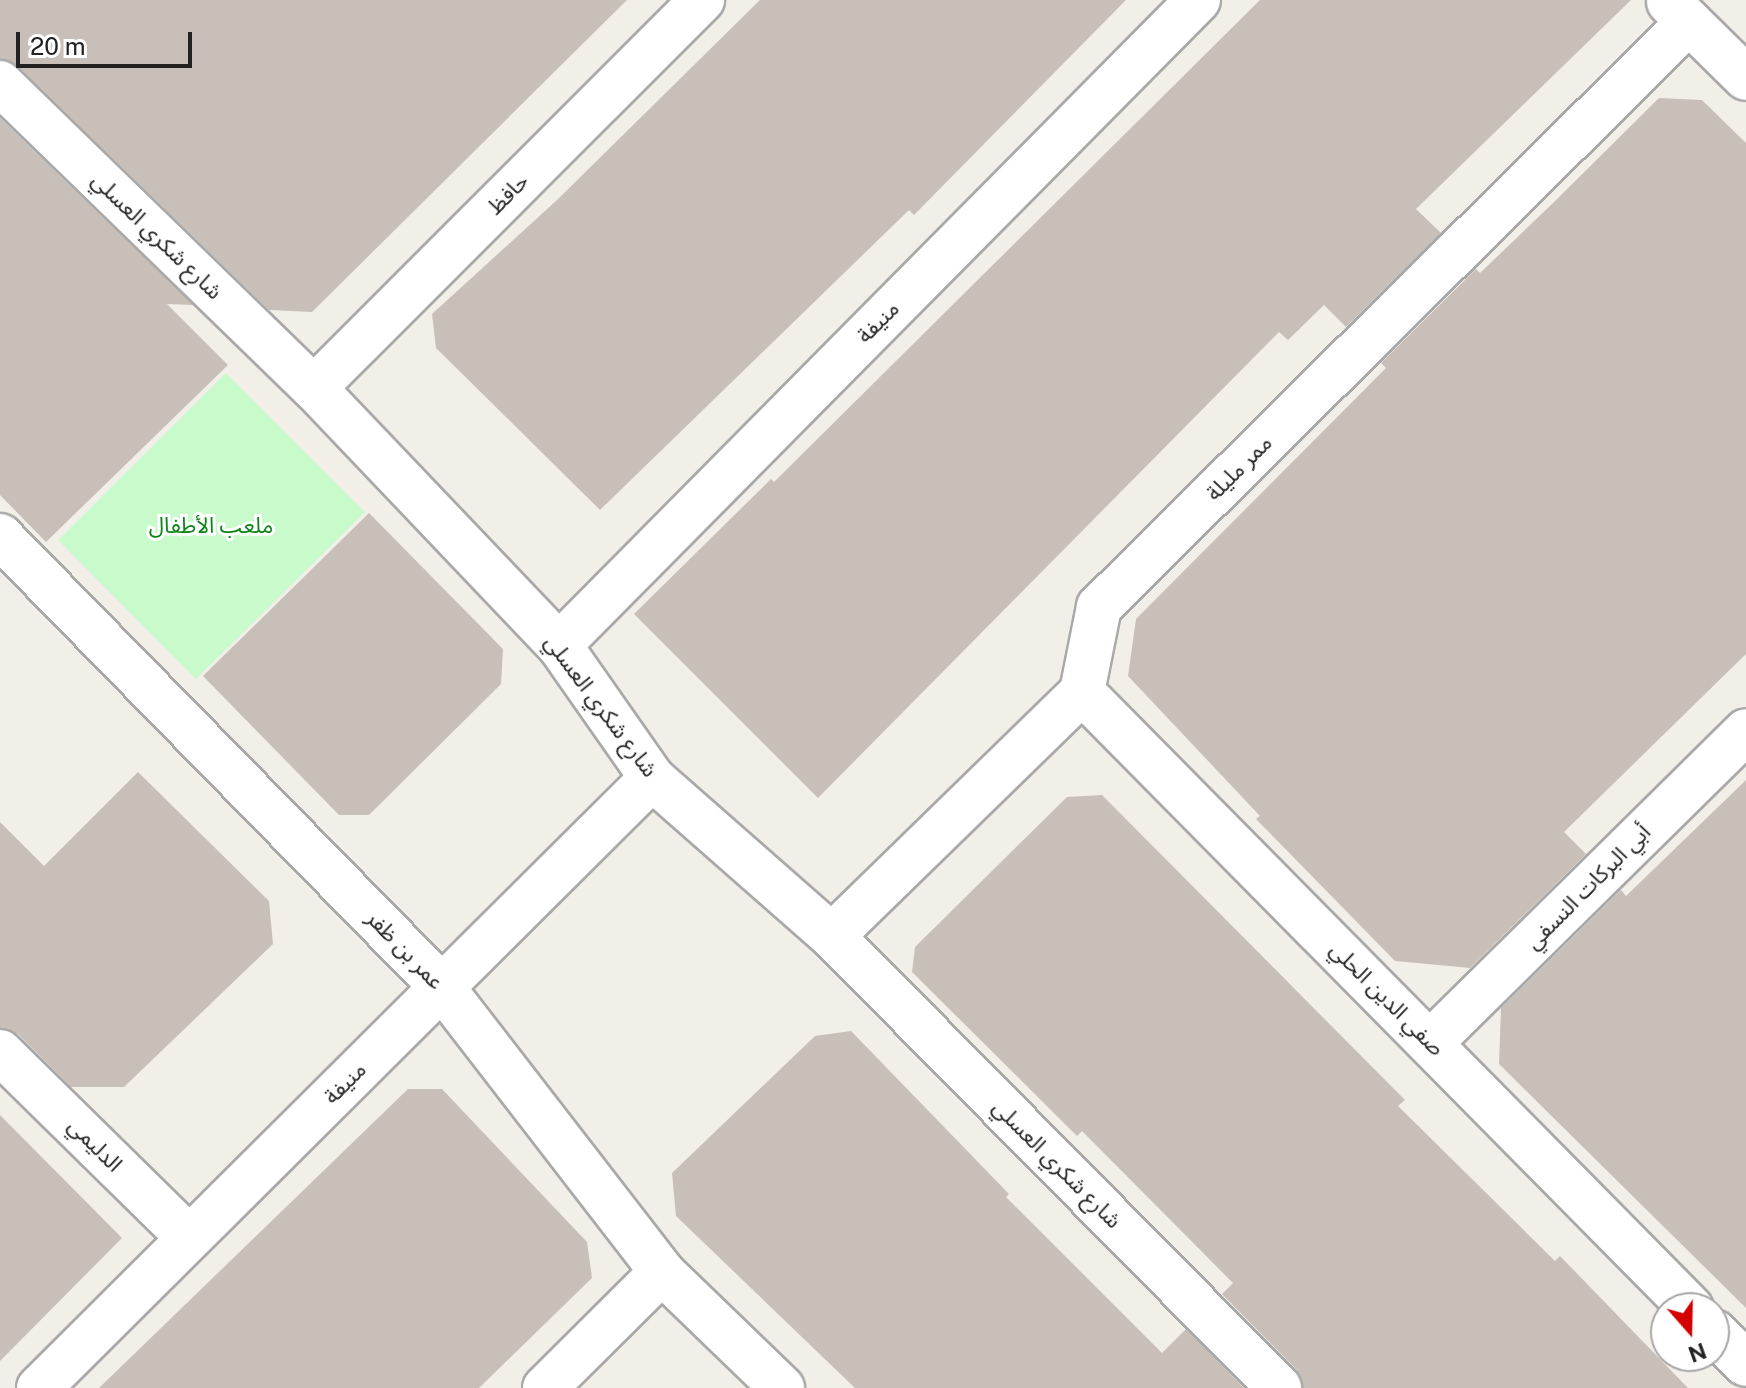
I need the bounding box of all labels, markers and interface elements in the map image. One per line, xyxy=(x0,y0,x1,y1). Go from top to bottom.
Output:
scale bar xyxy=(20,16,196,66)
text: 20 m xyxy=(30,32,86,60)
street label: شارع شكري العسلي xyxy=(86,167,228,305)
street label: حافظ xyxy=(482,168,534,220)
street label: منيفة xyxy=(851,295,905,349)
street label: ممر مليلة xyxy=(1201,430,1277,506)
park label: ملعب الأطفال xyxy=(149,513,273,539)
street label: شارع شكري العسلي xyxy=(539,630,663,782)
street label: أبي البركات النسفي xyxy=(1520,819,1656,955)
street label: عمر بن ظفر xyxy=(361,905,449,995)
street label: صفي الدين الحلي xyxy=(1324,936,1450,1062)
street label: منيفة xyxy=(318,1056,372,1110)
street label: شارع شكري العسلي xyxy=(987,1094,1127,1234)
street label: الدليمي xyxy=(63,1113,127,1177)
north arrow xyxy=(1650,1292,1730,1372)
text: N xyxy=(1685,1338,1710,1368)

